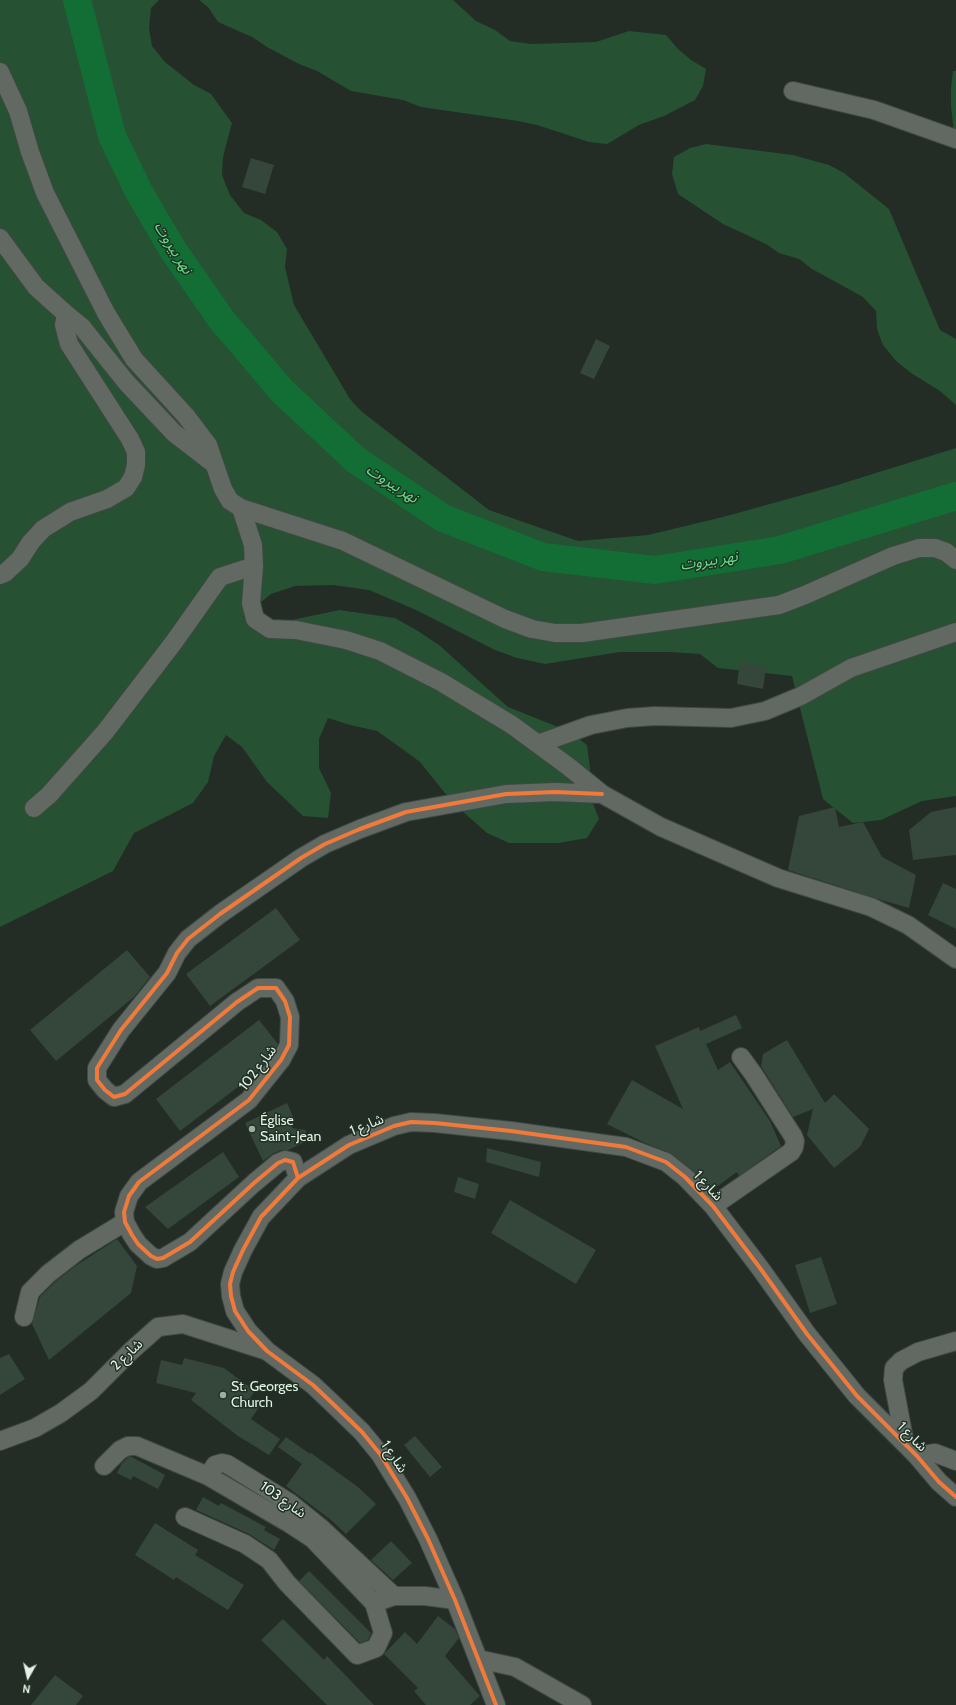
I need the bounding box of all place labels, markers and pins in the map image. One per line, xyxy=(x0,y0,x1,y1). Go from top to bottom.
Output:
place label: Église Saint-Jean xyxy=(260,1113,321,1146)
marker: Église Saint-Jean xyxy=(247,1124,257,1134)
place label: St. Georges Church xyxy=(231,1379,298,1412)
marker: St. Georges Church xyxy=(218,1390,228,1400)

